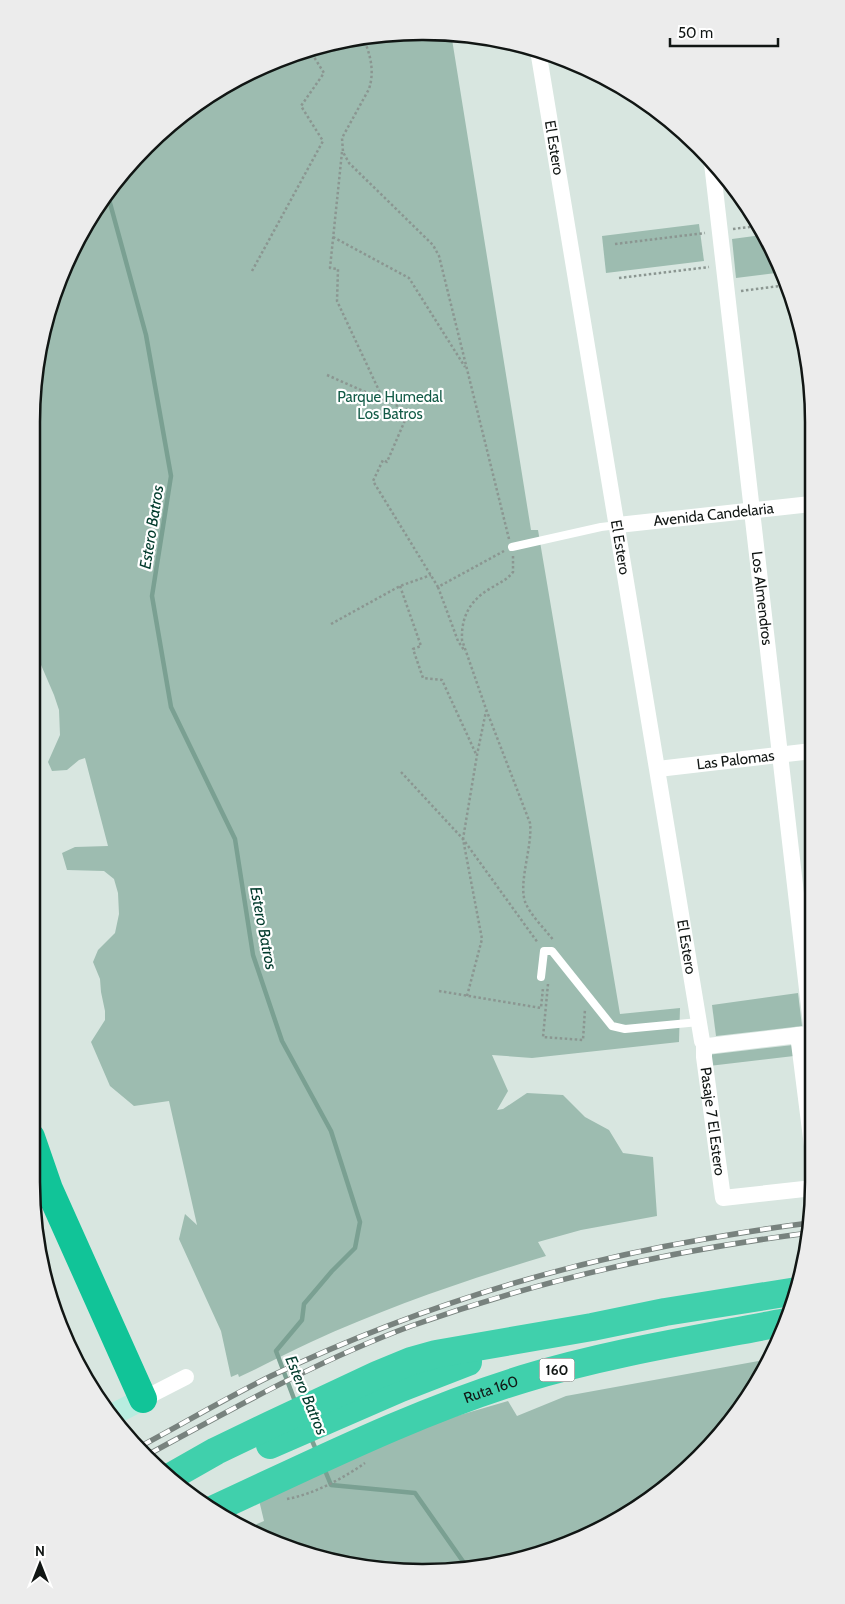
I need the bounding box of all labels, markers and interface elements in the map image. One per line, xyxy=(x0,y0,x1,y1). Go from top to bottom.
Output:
scale bar xyxy=(670,15,778,47)
text: 50 m xyxy=(678,24,713,42)
street label: El Estero xyxy=(541,119,568,176)
park label: Parque Humedal Los Batros xyxy=(337,388,443,423)
water label: Estero Batros xyxy=(135,484,167,570)
street label: Avenida Candelaria xyxy=(652,499,775,530)
street label: El Estero xyxy=(607,519,634,576)
street label: Los Almendros xyxy=(748,550,776,646)
street label: Las Palomas xyxy=(696,746,775,773)
water label: Estero Batros xyxy=(246,885,281,971)
street label: El Estero xyxy=(673,918,700,975)
street label: Pasaje 7 El Estero xyxy=(696,1066,729,1177)
water label: Estero Batros xyxy=(281,1353,332,1438)
road number: 160 xyxy=(540,1358,574,1382)
street label: Ruta 160 xyxy=(461,1372,520,1407)
north arrow xyxy=(15,1539,65,1589)
text: N xyxy=(35,1542,45,1560)

